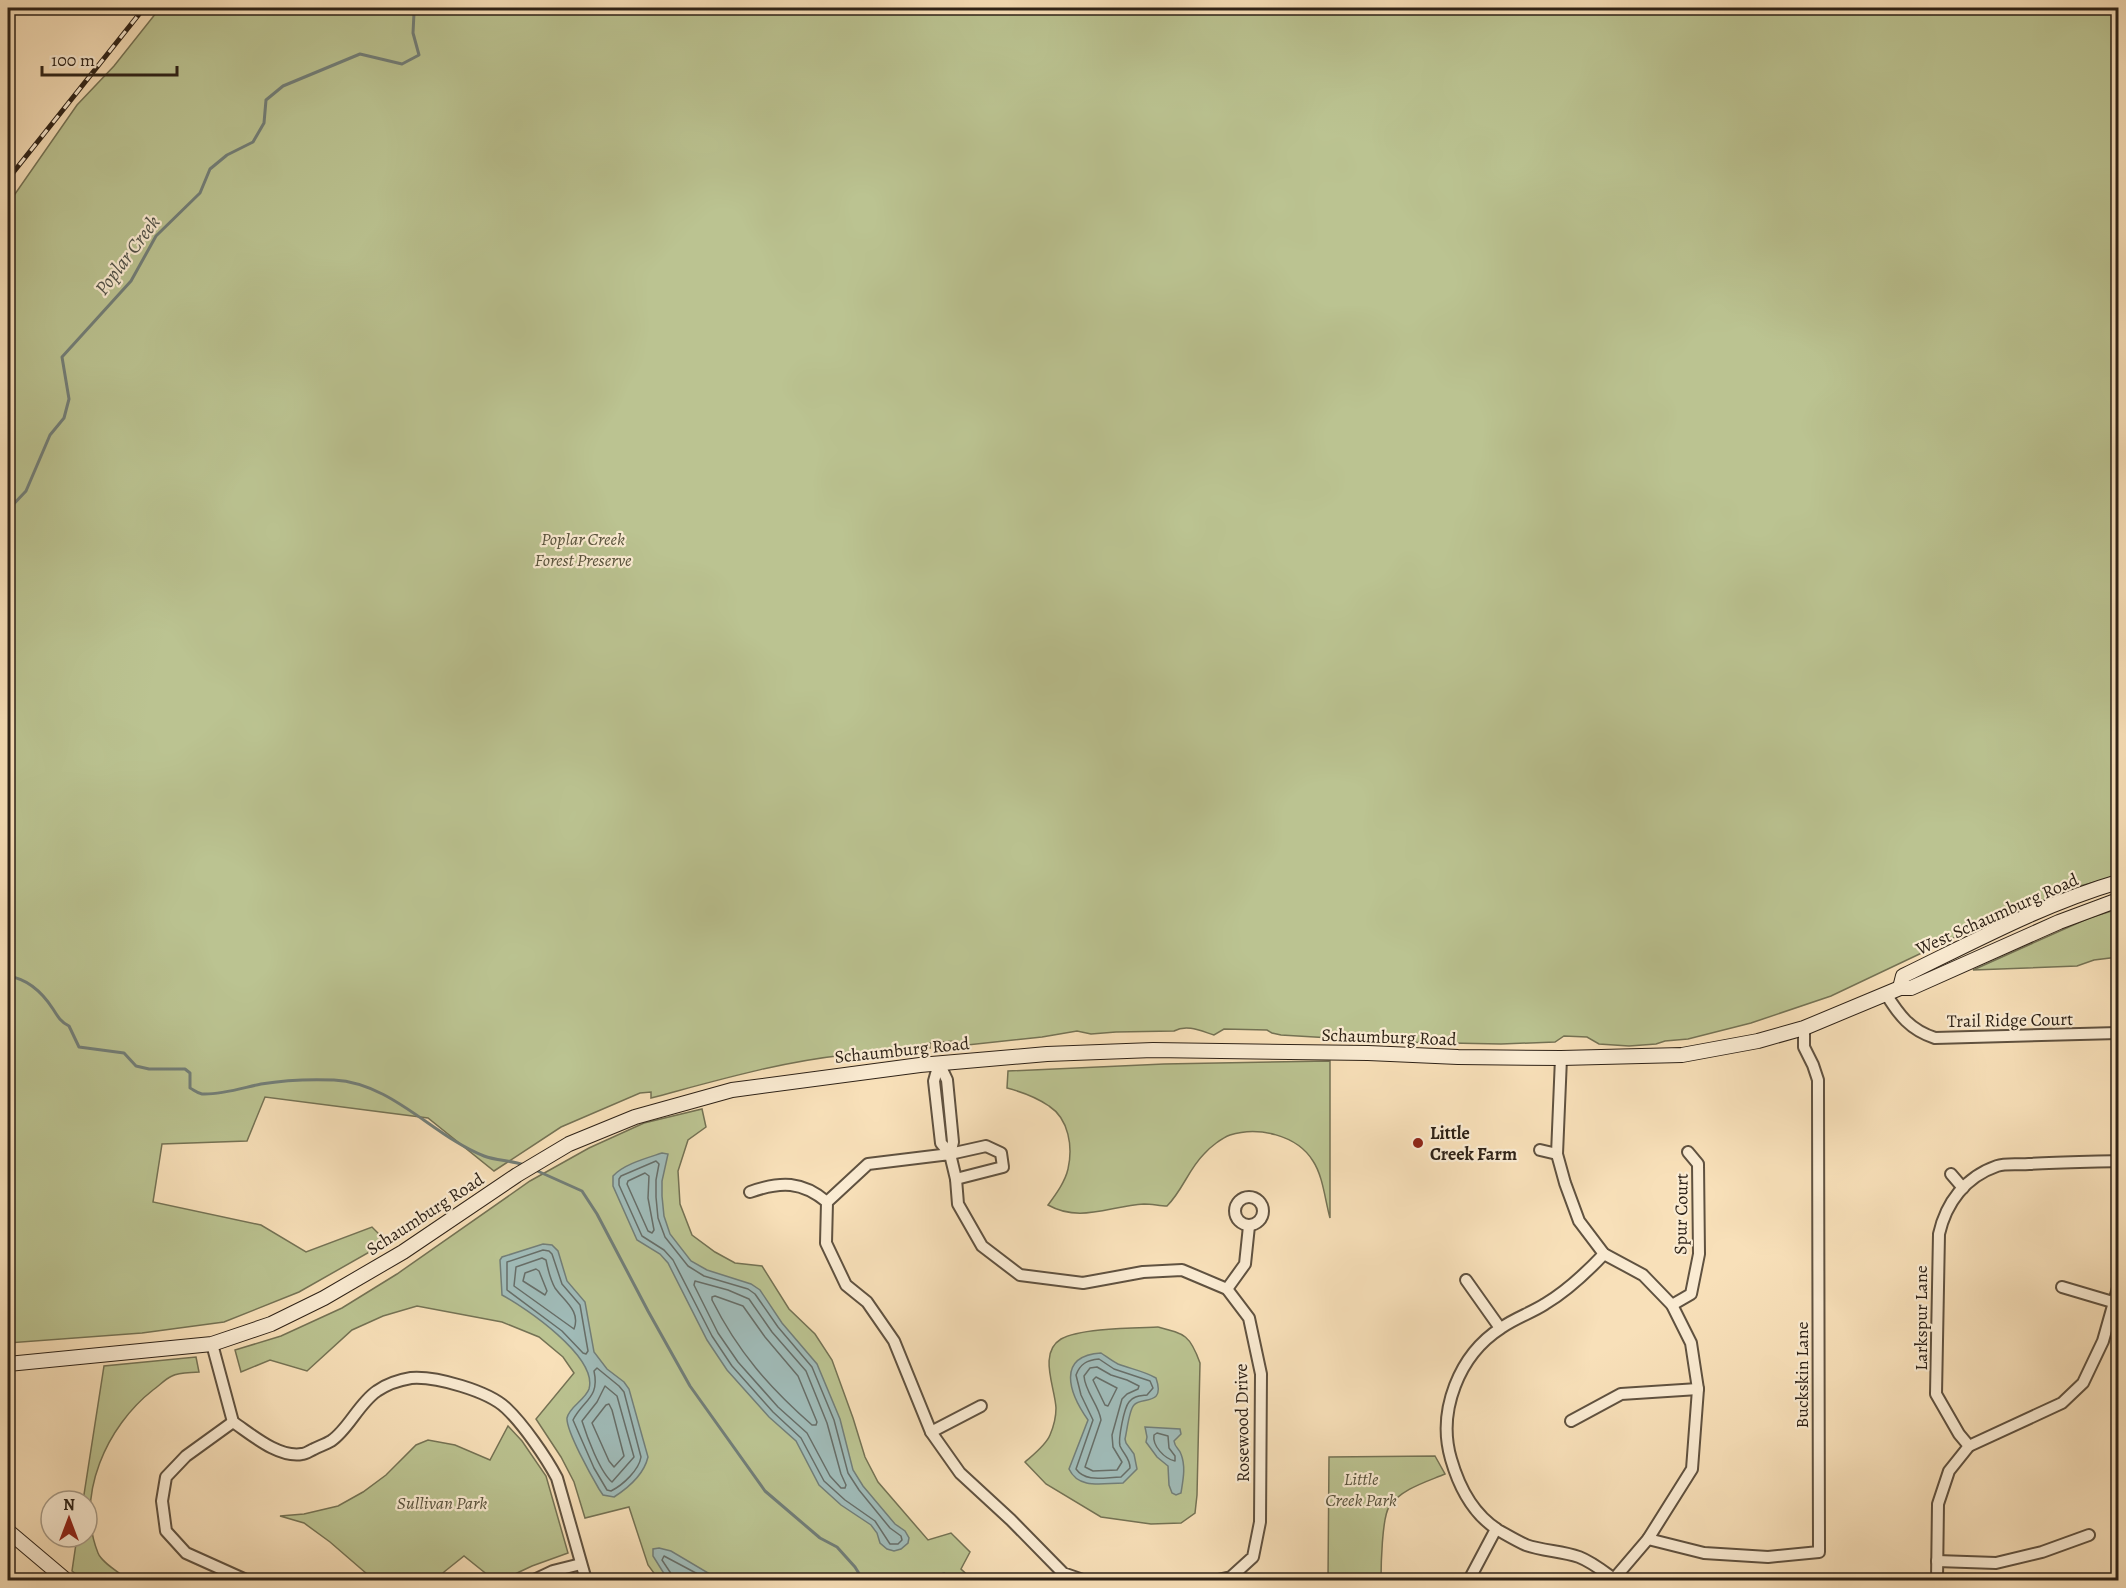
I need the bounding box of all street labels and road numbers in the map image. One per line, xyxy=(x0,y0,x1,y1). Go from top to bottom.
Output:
street label: West Schaumburg Road xyxy=(1911,867,2082,961)
street label: Trail Ridge Court xyxy=(1947,1007,2073,1033)
street label: Schaumburg Road xyxy=(1321,1023,1457,1051)
street label: Schaumburg Road xyxy=(833,1031,971,1069)
street label: Schaumburg Road xyxy=(362,1167,489,1261)
street label: Spur Court xyxy=(1668,1173,1694,1255)
street label: Larkspur Lane xyxy=(1909,1265,1933,1371)
street label: Buckskin Lane xyxy=(1790,1321,1814,1429)
street label: Rosewood Drive xyxy=(1229,1363,1255,1483)

